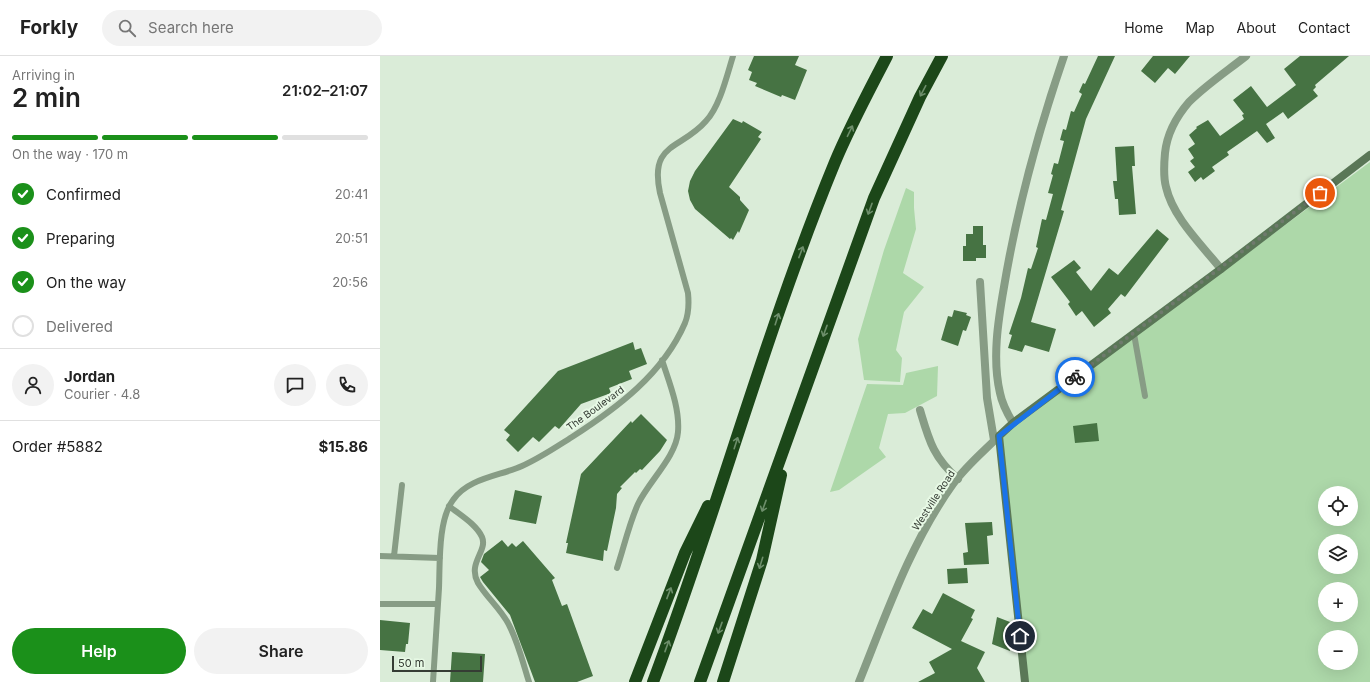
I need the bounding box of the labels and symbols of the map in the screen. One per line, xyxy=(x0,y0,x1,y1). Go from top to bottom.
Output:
one-way arrow xyxy=(919,84,927,96)
one-way arrow xyxy=(847,126,854,138)
pin xyxy=(1303,176,1337,210)
one-way arrow xyxy=(865,202,873,214)
one-way arrow xyxy=(797,246,805,258)
one-way arrow xyxy=(773,314,781,326)
one-way arrow xyxy=(821,325,829,337)
courier xyxy=(1055,357,1095,397)
street label: The Boulevard xyxy=(564,383,626,433)
one-way arrow xyxy=(733,437,740,450)
street label: Westville Road xyxy=(909,468,957,532)
one-way arrow xyxy=(759,499,767,511)
one-way arrow xyxy=(757,556,764,569)
one-way arrow xyxy=(666,588,674,600)
pin xyxy=(1003,619,1037,653)
one-way arrow xyxy=(715,621,723,633)
one-way arrow xyxy=(663,640,671,652)
scale bar xyxy=(392,654,482,673)

